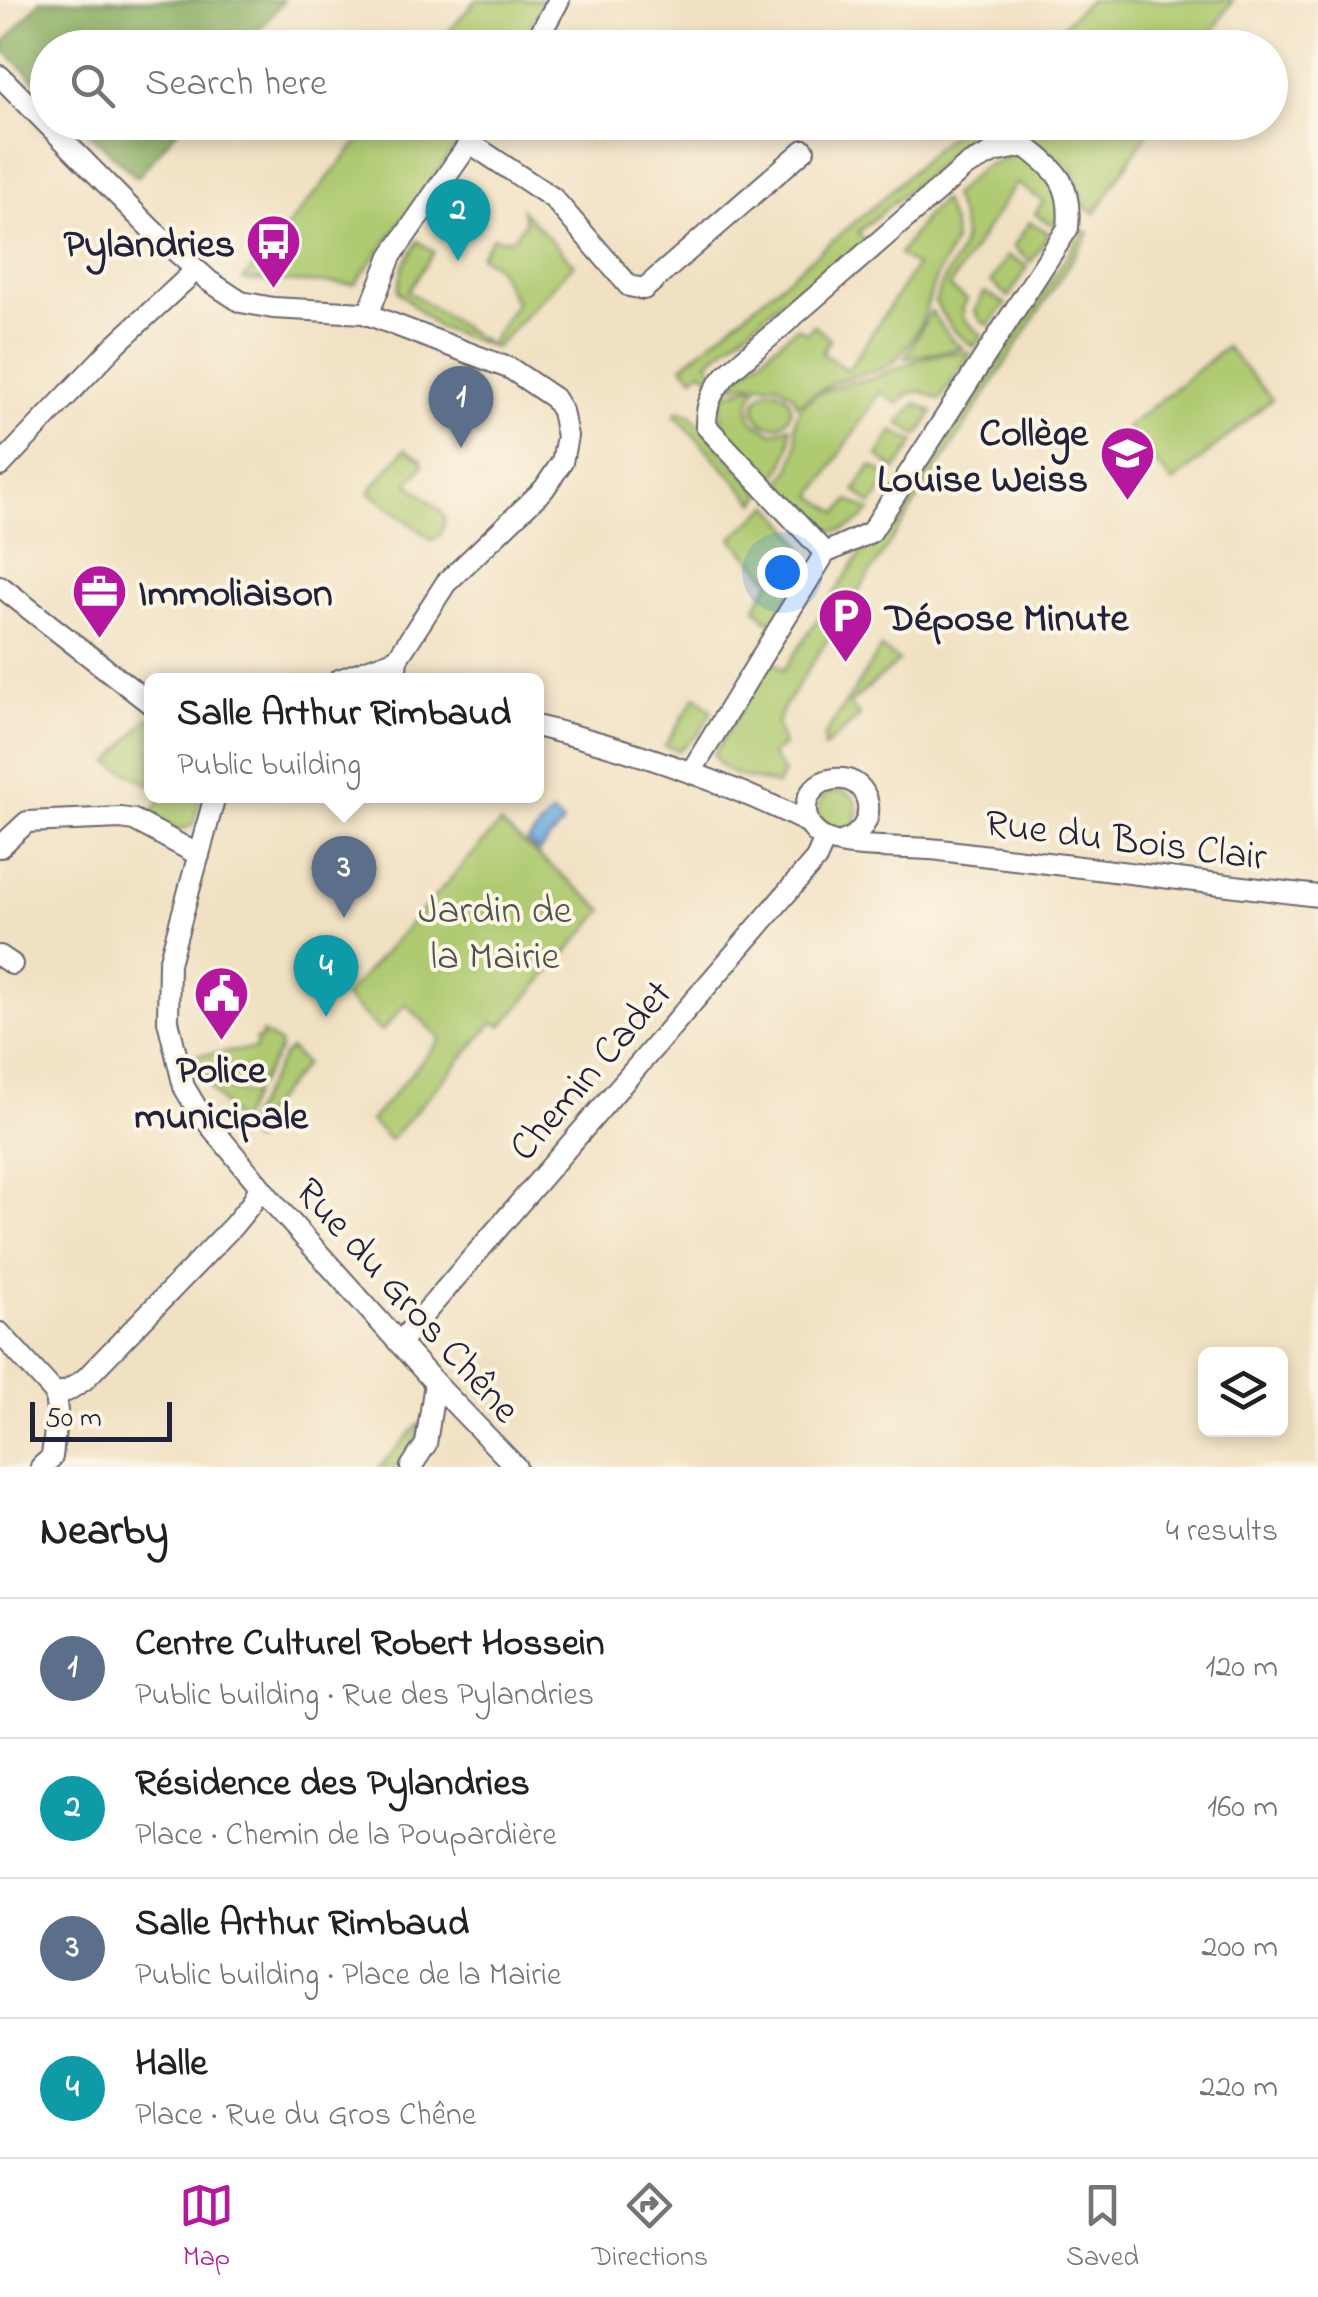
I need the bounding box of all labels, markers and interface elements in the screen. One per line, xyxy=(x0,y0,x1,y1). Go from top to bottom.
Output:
search box xyxy=(30,30,1288,140)
text: Search here xyxy=(145,57,327,113)
icon: search xyxy=(65,58,120,113)
pin: 2 xyxy=(426,178,490,261)
bus stop icon: Pylandries xyxy=(244,212,304,291)
place label: Pylandries xyxy=(64,217,235,276)
pin: 1 xyxy=(428,366,494,448)
place label: Collège Louise Weiss xyxy=(877,406,1089,511)
school or university icon: Collège Louise Weiss xyxy=(1097,424,1157,503)
your location xyxy=(757,547,808,598)
office icon: Immoliaison xyxy=(69,561,129,640)
place label: Immoliaison xyxy=(138,566,333,625)
parking icon: Dépose Minute xyxy=(816,586,876,665)
place label: Dépose Minute xyxy=(883,591,1130,650)
popup xyxy=(144,673,544,803)
text: Salle Arthur Rimbaud xyxy=(177,687,511,743)
text: Public building xyxy=(177,743,361,790)
street label: Rue du Bois Clair xyxy=(981,796,1270,889)
pin: 3 xyxy=(312,836,376,918)
park label: Jardin de la Mairie xyxy=(418,883,572,988)
pin: 4 xyxy=(294,934,358,1017)
public building icon: Police municipale xyxy=(191,964,251,1043)
street label: Chemin Cadet xyxy=(497,968,688,1176)
place label: Police municipale xyxy=(134,1043,309,1148)
street label: Rue du Gros Chêne xyxy=(279,1166,532,1438)
map controls xyxy=(1198,1347,1288,1437)
button: layers xyxy=(1198,1347,1288,1437)
scale bar xyxy=(30,1397,172,1442)
text: 50 m xyxy=(45,1399,102,1440)
text: Nearby xyxy=(40,1502,168,1563)
text: 4 results xyxy=(1166,1509,1278,1556)
text: Centre Culturel Robert Hossein xyxy=(135,1617,605,1673)
text: 1 xyxy=(67,1645,78,1692)
text: 120 m xyxy=(1205,1645,1278,1692)
text: Public building · Rue des Pylandries xyxy=(135,1673,594,1720)
text: Résidence des Pylandries xyxy=(135,1757,530,1813)
text: 2 xyxy=(65,1785,80,1832)
text: 160 m xyxy=(1207,1785,1278,1832)
text: Place · Chemin de la Poupardière xyxy=(135,1813,556,1860)
text: Salle Arthur Rimbaud xyxy=(135,1897,469,1953)
text: 3 xyxy=(66,1925,79,1972)
text: 200 m xyxy=(1202,1925,1278,1972)
text: Public building · Place de la Mairie xyxy=(135,1953,561,2000)
text: Halle xyxy=(135,2037,207,2093)
text: 4 xyxy=(66,2065,79,2112)
text: 220 m xyxy=(1200,2065,1278,2112)
text: Place · Rue du Gros Chêne xyxy=(135,2093,476,2140)
tab: Map xyxy=(179,2178,234,2279)
tab: Directions xyxy=(592,2178,708,2279)
tab: Saved xyxy=(1066,2178,1139,2279)

